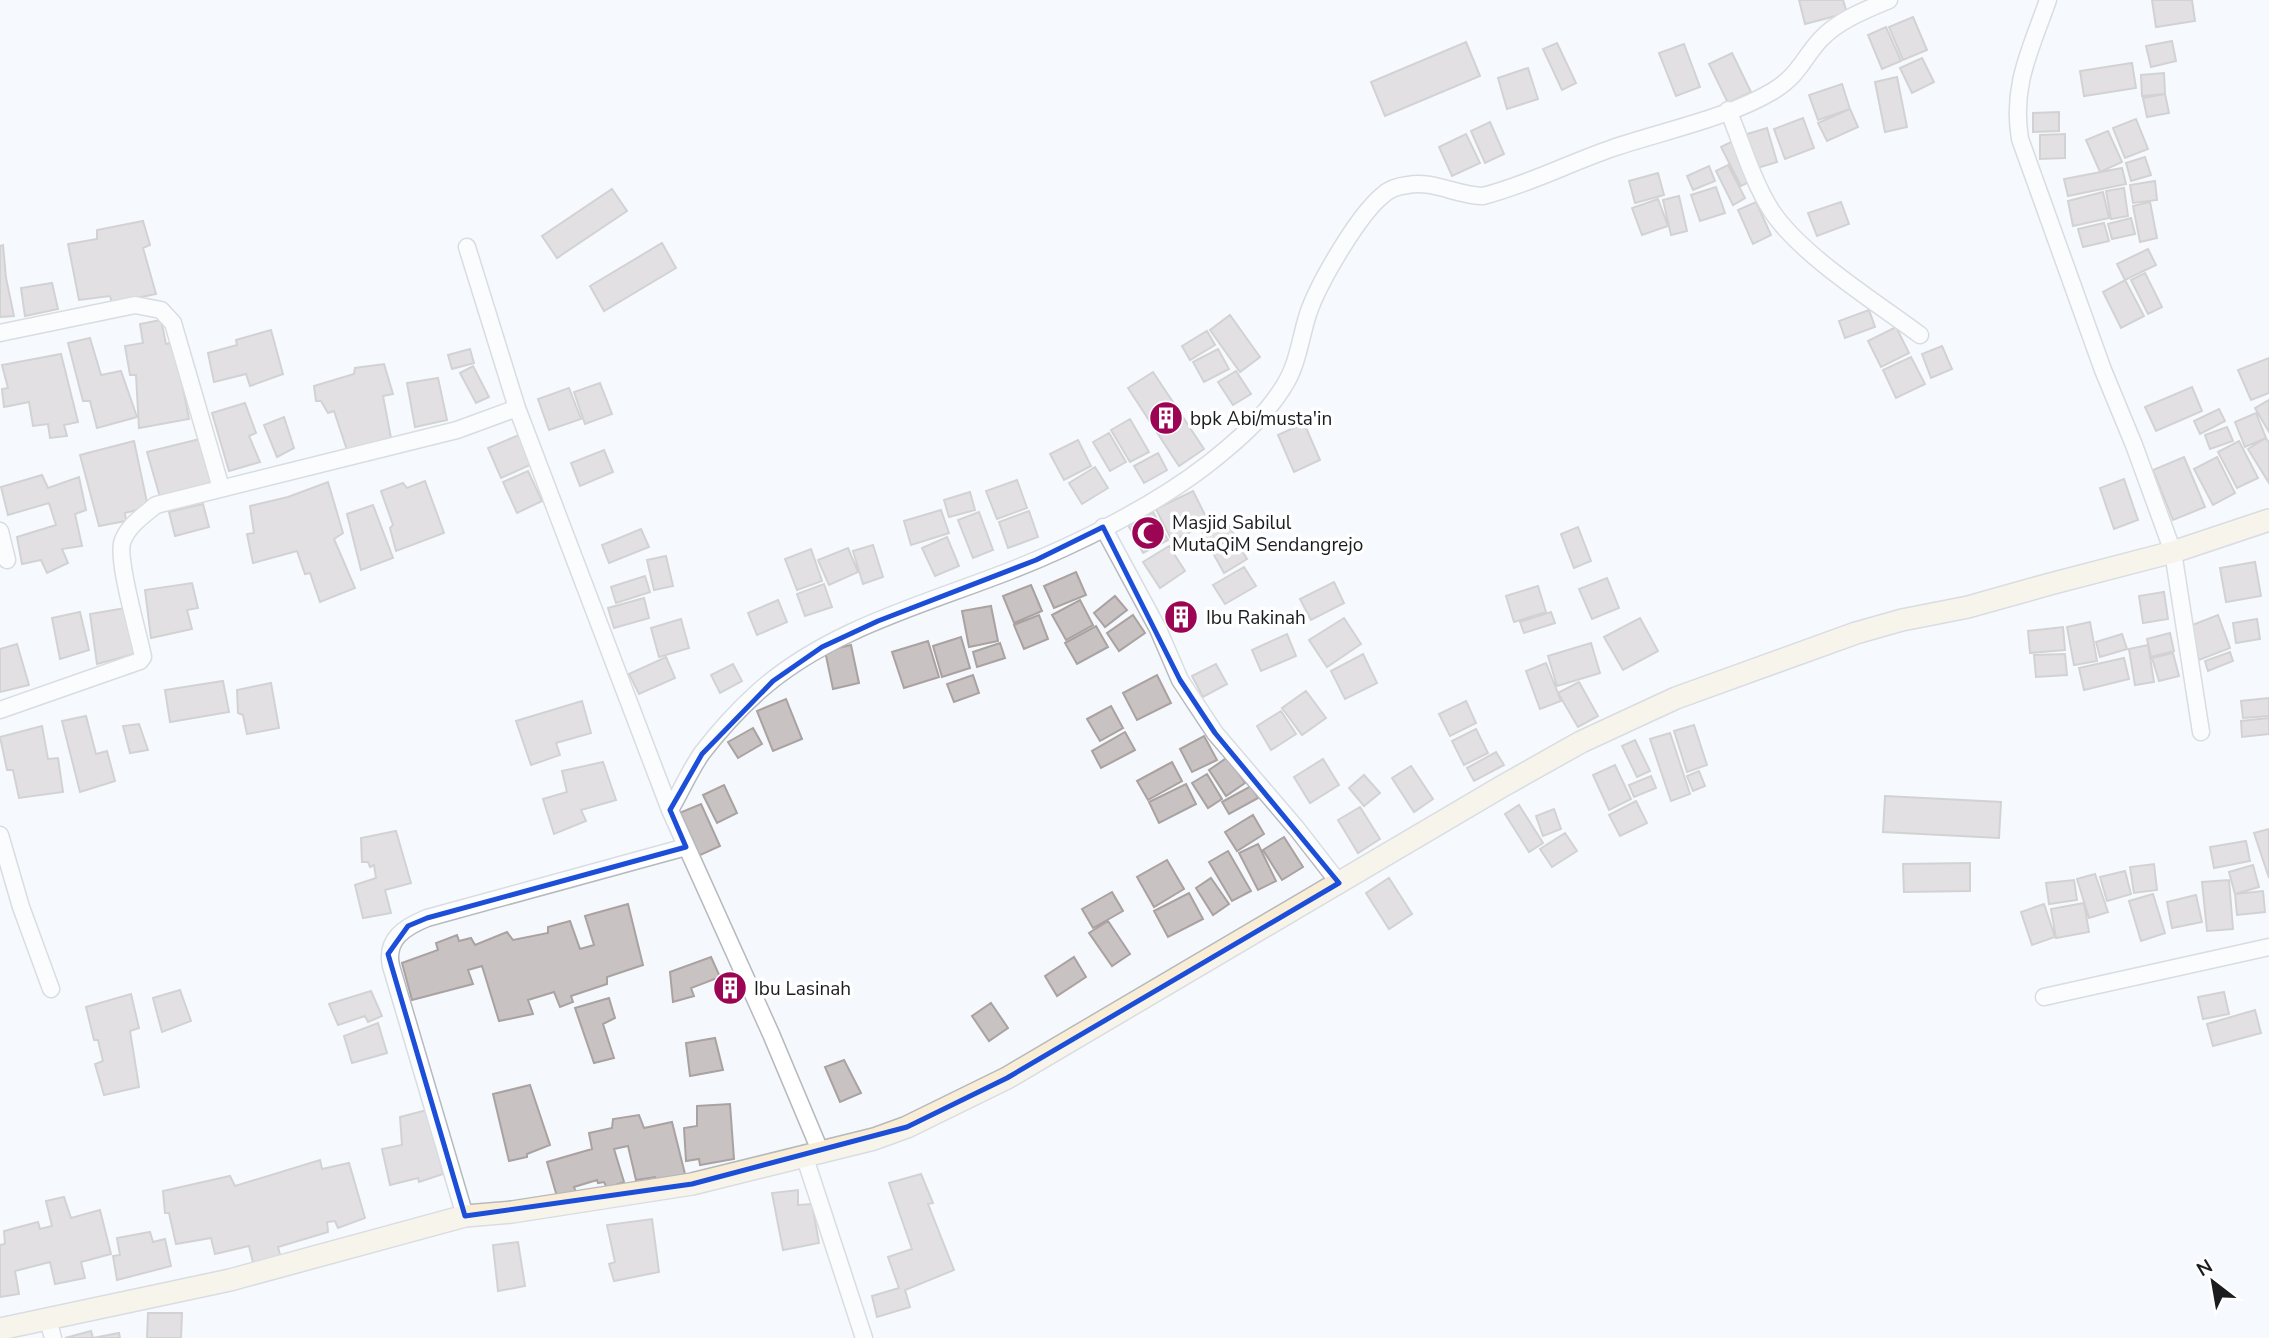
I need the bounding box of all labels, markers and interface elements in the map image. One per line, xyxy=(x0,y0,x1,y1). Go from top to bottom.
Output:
building icon: bpk Abi/musta'in xyxy=(1147,399,1185,437)
place label: bpk Abi/musta'in xyxy=(1190,406,1332,432)
place label: Masjid Sabilul MutaQiM Sendangrejo xyxy=(1172,510,1363,558)
mosque icon: Masjid Sabilul MutaQiM Sendangrejo xyxy=(1129,514,1167,552)
building icon: Ibu Rakinah xyxy=(1162,598,1200,636)
place label: Ibu Rakinah xyxy=(1206,605,1306,631)
building icon: Ibu Lasinah xyxy=(711,969,749,1007)
place label: Ibu Lasinah xyxy=(754,976,851,1002)
north arrow xyxy=(2178,1247,2248,1317)
text: N xyxy=(2192,1253,2218,1283)

